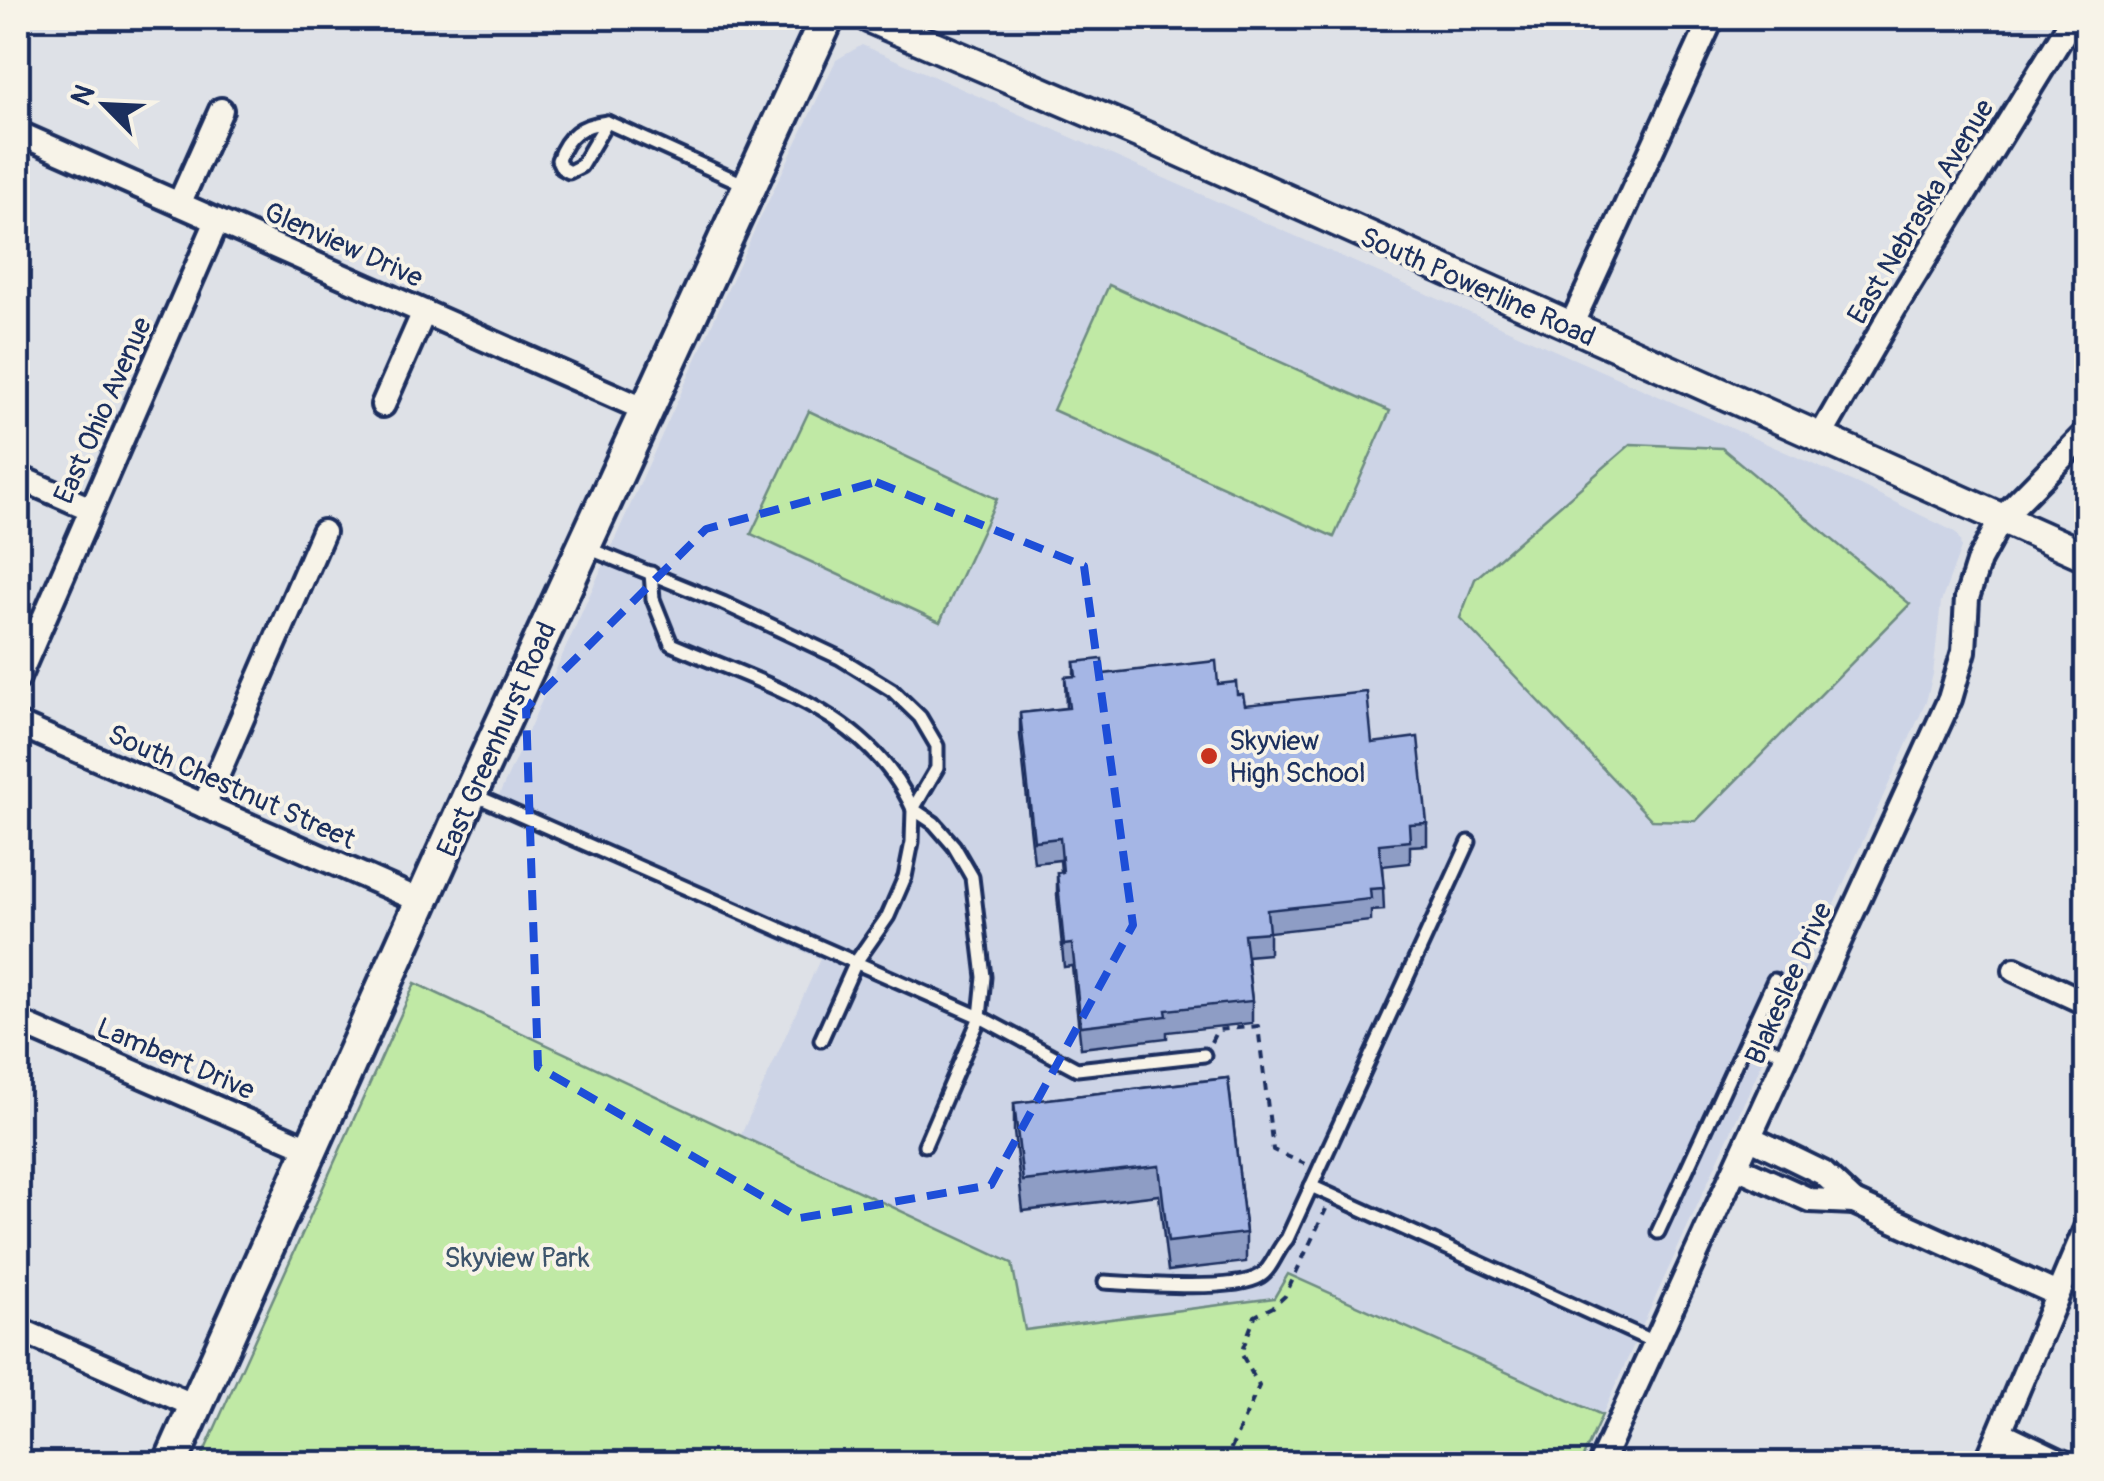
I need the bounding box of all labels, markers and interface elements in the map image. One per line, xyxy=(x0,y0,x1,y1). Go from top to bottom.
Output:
north arrow xyxy=(55,55,155,155)
text: N xyxy=(64,80,103,111)
street label: East Nebraska Avenue xyxy=(1840,93,2002,331)
street label: Glenview Drive xyxy=(259,195,428,296)
street label: South Powerline Road xyxy=(1354,220,1600,355)
street label: East Ohio Avenue xyxy=(47,312,160,509)
street label: East Greenhurst Road xyxy=(430,617,565,862)
street label: South Chestnut Street xyxy=(102,717,361,858)
place label: Skyview High School xyxy=(1229,724,1366,791)
marker: Skyview High School xyxy=(1198,745,1220,767)
street label: Blakeslee Drive xyxy=(1738,897,1841,1070)
street label: Lambert Drive xyxy=(91,1010,260,1108)
park label: Skyview Park xyxy=(444,1241,590,1276)

